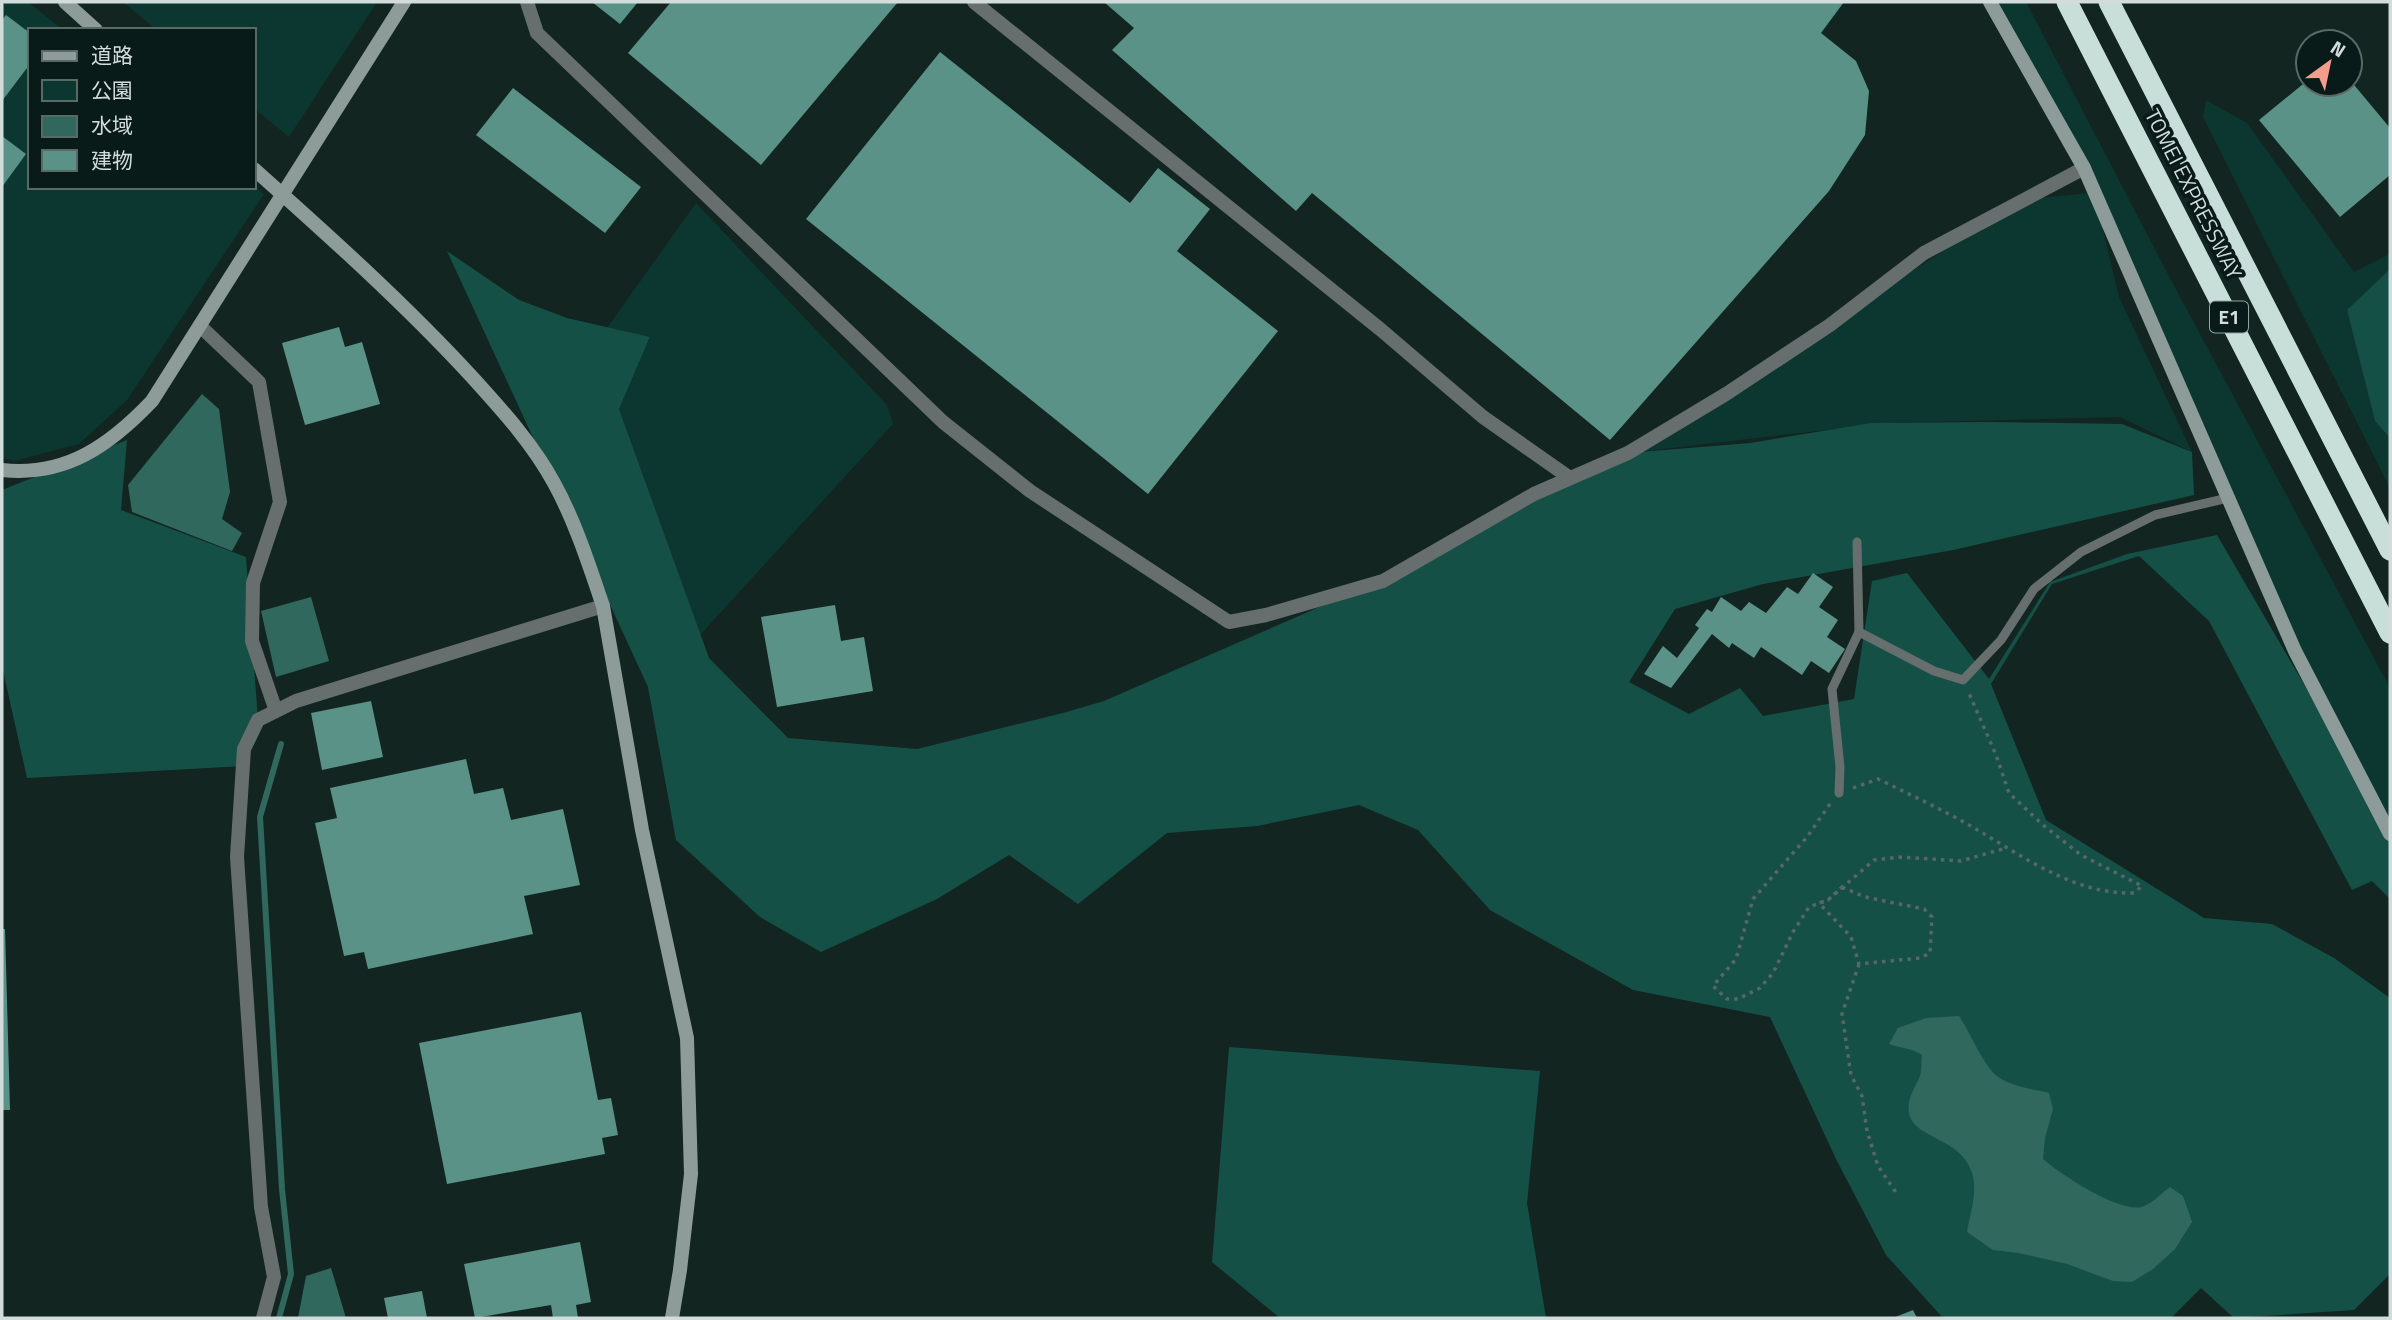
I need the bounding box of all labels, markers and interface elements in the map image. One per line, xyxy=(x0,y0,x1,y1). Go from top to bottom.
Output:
legend xyxy=(28,28,256,189)
north arrow xyxy=(2294,28,2364,98)
text: N xyxy=(2325,33,2352,64)
text: 道路 xyxy=(91,39,133,71)
text: 公園 xyxy=(91,74,133,106)
street label: TOMEI EXPRESSWAY xyxy=(2137,103,2251,285)
text: 水域 xyxy=(91,109,133,141)
text: 建物 xyxy=(91,144,133,176)
road number: E1 xyxy=(2210,302,2248,332)

